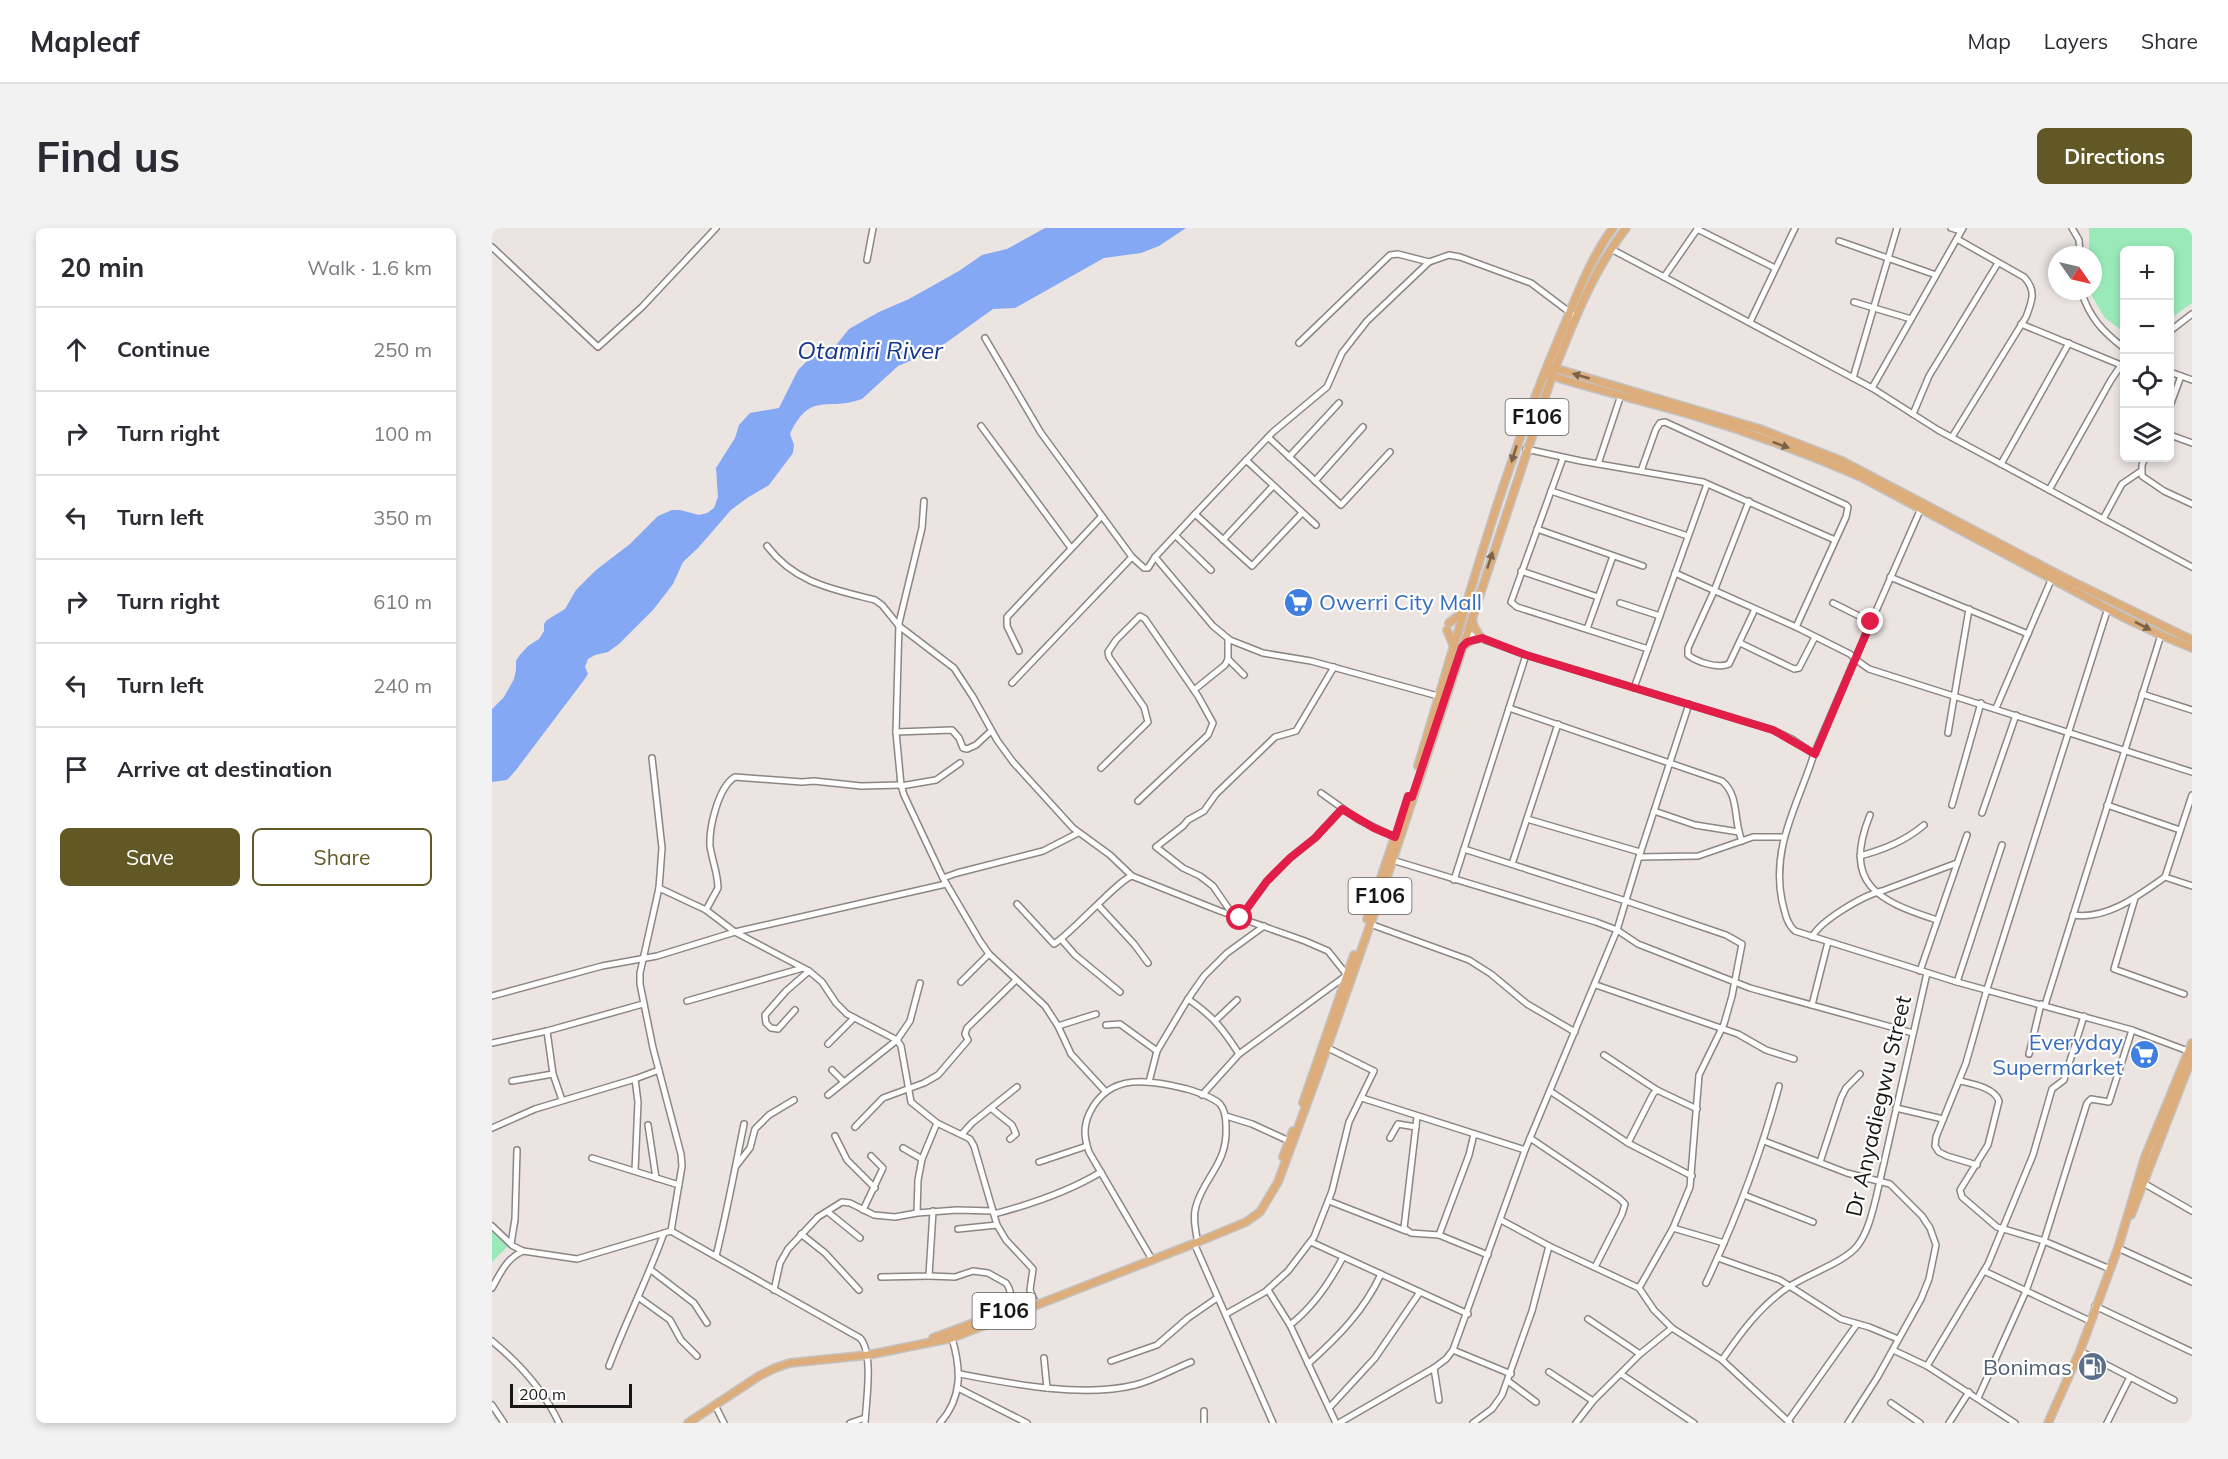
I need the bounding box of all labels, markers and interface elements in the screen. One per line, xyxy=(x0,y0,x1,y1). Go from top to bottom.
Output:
text: Mapleaf xyxy=(30,24,139,59)
text: Map xyxy=(1968,28,2011,54)
text: Layers xyxy=(2044,28,2108,54)
text: Share xyxy=(2141,28,2198,54)
button: Directions xyxy=(2037,128,2192,184)
text: Find us xyxy=(36,130,180,183)
north arrow xyxy=(2048,246,2102,300)
map controls xyxy=(2120,246,2174,462)
button: + xyxy=(2120,246,2174,300)
text: 20 min xyxy=(60,251,144,284)
text: Walk · 1.6 km xyxy=(307,255,432,280)
button: − xyxy=(2120,300,2174,354)
icon: ahead xyxy=(60,333,93,366)
text: Continue xyxy=(117,335,210,363)
water label: Otamiri River xyxy=(797,335,944,365)
text: 250 m xyxy=(373,337,432,362)
button: locate xyxy=(2120,354,2174,408)
one-way arrow xyxy=(1572,371,1590,380)
road number: F106 xyxy=(1506,399,1568,435)
button: layers xyxy=(2120,408,2174,462)
icon: right xyxy=(60,417,93,450)
text: Turn right xyxy=(117,419,220,447)
text: 100 m xyxy=(373,421,432,446)
one-way arrow xyxy=(1772,441,1790,450)
one-way arrow xyxy=(1509,445,1519,463)
icon: left xyxy=(60,501,93,534)
text: Turn left xyxy=(117,503,204,531)
text: 350 m xyxy=(373,505,432,530)
one-way arrow xyxy=(1485,551,1495,569)
icon: right xyxy=(60,585,93,618)
supermarket icon: Owerri City Mall xyxy=(1282,586,1314,618)
text: Turn right xyxy=(117,587,220,615)
place label: Owerri City Mall xyxy=(1319,588,1482,616)
text: 610 m xyxy=(373,589,432,614)
route end xyxy=(1857,608,1883,634)
one-way arrow xyxy=(2134,621,2151,631)
icon: left xyxy=(60,669,93,702)
text: Turn left xyxy=(117,671,204,699)
text: 240 m xyxy=(373,673,432,698)
icon: arrive xyxy=(60,753,93,786)
text: Arrive at destination xyxy=(117,755,332,783)
button: Save xyxy=(60,828,240,886)
button: Share xyxy=(252,828,432,886)
road number: F106 xyxy=(1348,878,1412,914)
route start xyxy=(1226,904,1252,930)
street label: Dr Anyadiegwu Street xyxy=(1839,993,1917,1219)
place label: Everyday Supermarket xyxy=(1992,1028,2123,1081)
supermarket icon: Everyday Supermarket xyxy=(2128,1039,2160,1071)
road number: F106 xyxy=(972,1293,1036,1329)
fuel station icon: Bonimas xyxy=(2077,1351,2109,1383)
place label: Bonimas xyxy=(1983,1353,2072,1381)
scale bar xyxy=(510,1381,632,1408)
text: 200 m xyxy=(519,1384,566,1404)

